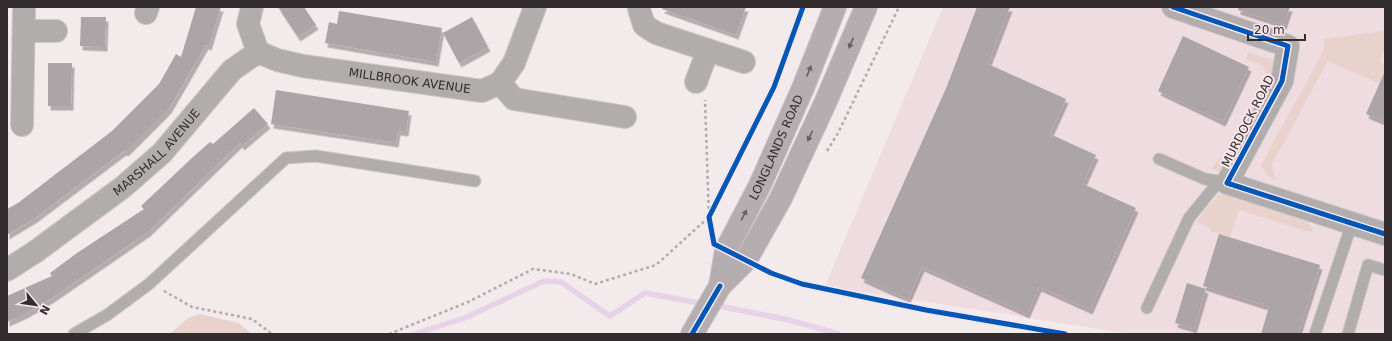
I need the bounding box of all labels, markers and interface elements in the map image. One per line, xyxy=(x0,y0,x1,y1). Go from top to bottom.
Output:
scale bar xyxy=(1248,16,1305,42)
text: 20 m xyxy=(1254,23,1285,37)
one-way arrow xyxy=(848,37,854,48)
street label: MILLBROOK AVENUE xyxy=(348,65,472,96)
one-way arrow xyxy=(806,66,812,77)
street label: MURDOCK ROAD xyxy=(1219,73,1277,169)
street label: LONGLANDS ROAD xyxy=(746,92,806,202)
street label: MARSHALL AVENUE xyxy=(110,106,203,199)
one-way arrow xyxy=(807,130,813,142)
one-way arrow xyxy=(741,209,747,221)
north arrow xyxy=(16,285,56,325)
text: N xyxy=(36,302,52,317)

